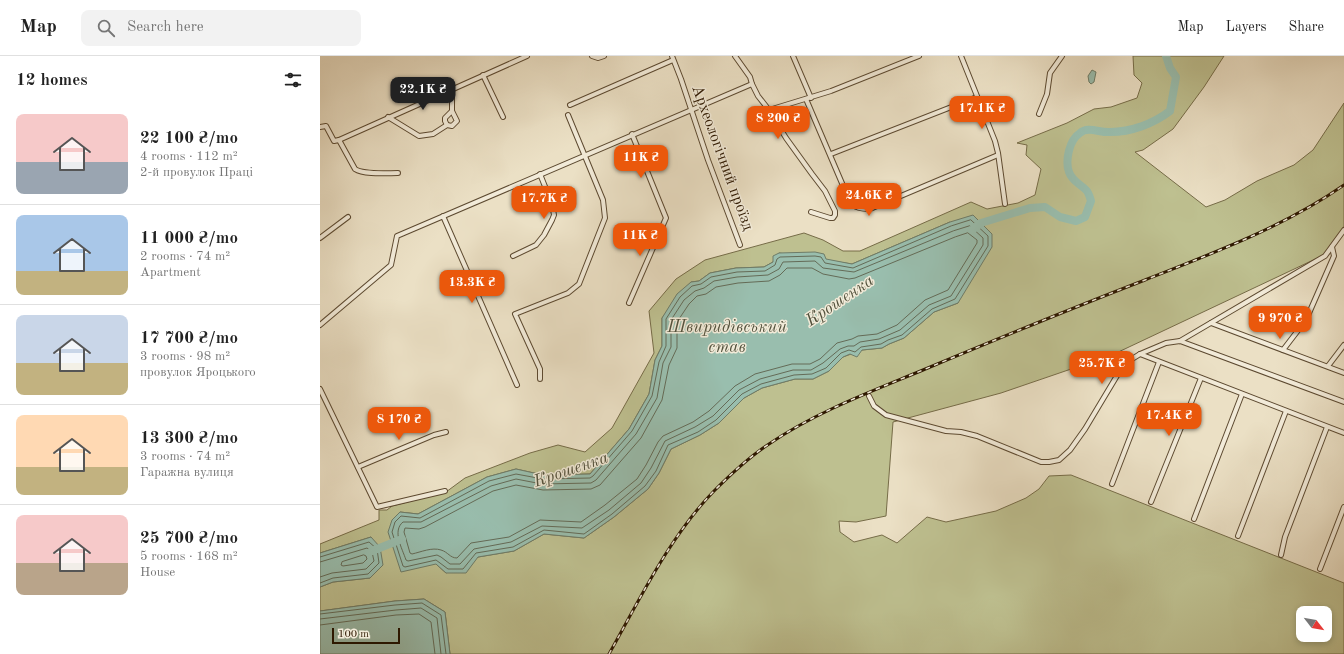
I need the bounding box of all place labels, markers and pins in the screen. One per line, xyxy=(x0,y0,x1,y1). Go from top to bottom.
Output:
pin: 22.1K ₴ xyxy=(386,77,460,111)
pin: 17.1K ₴ xyxy=(945,96,1019,130)
pin: 8 200 ₴ xyxy=(741,106,815,140)
pin: 11K ₴ xyxy=(613,145,669,179)
pin: 24.6K ₴ xyxy=(832,183,906,217)
pin: 17.7K ₴ xyxy=(507,186,581,220)
pin: 11K ₴ xyxy=(612,223,668,257)
pin: 13.3K ₴ xyxy=(435,270,509,304)
pin: 9 970 ₴ xyxy=(1243,306,1317,340)
pin: 25.7K ₴ xyxy=(1065,351,1139,385)
pin: 17.4K ₴ xyxy=(1132,403,1206,437)
pin: 8 170 ₴ xyxy=(362,407,436,441)

